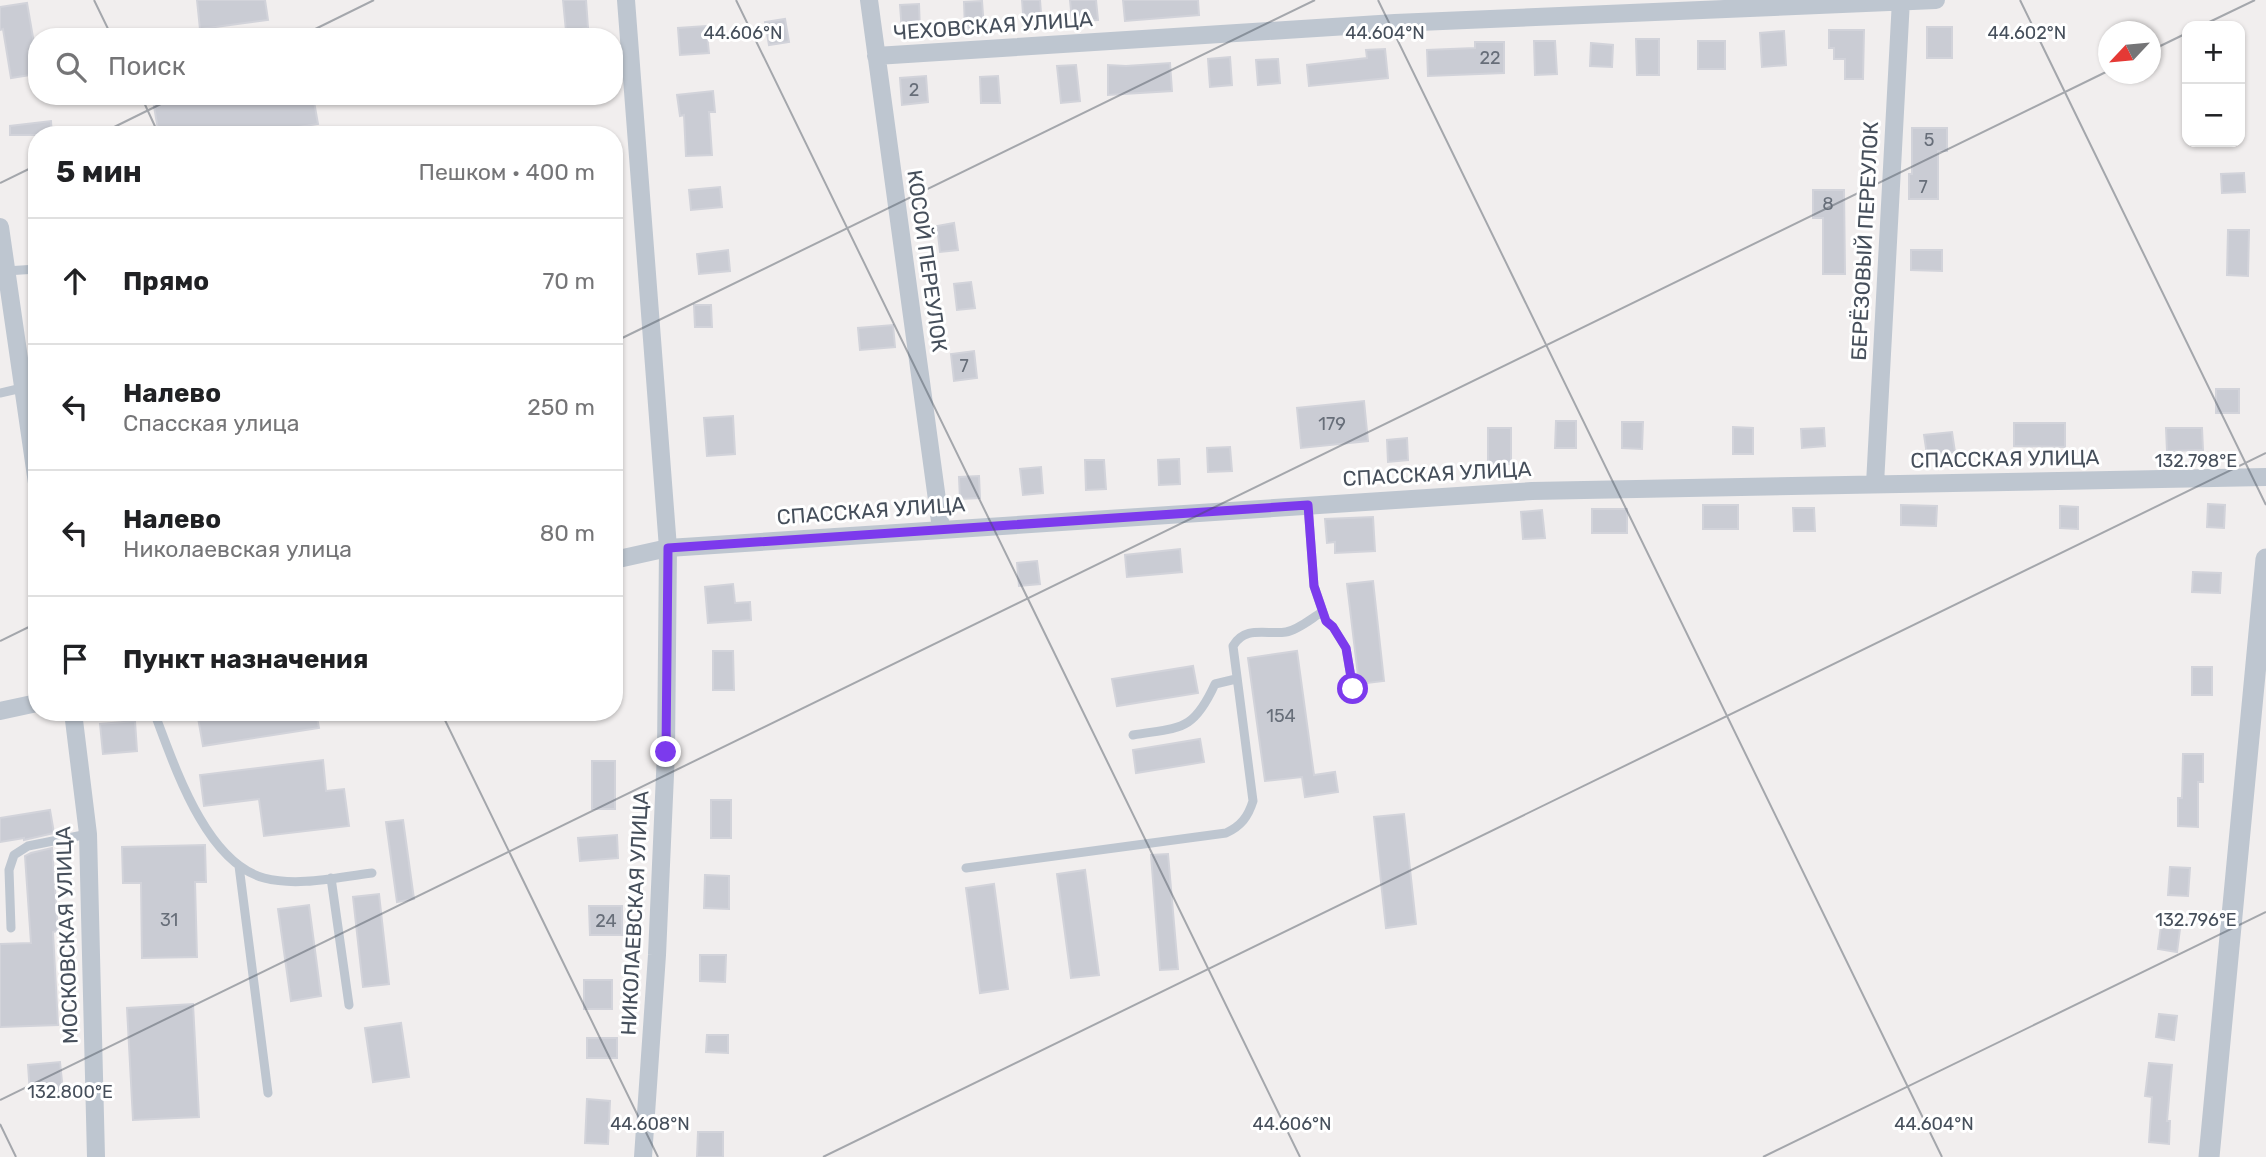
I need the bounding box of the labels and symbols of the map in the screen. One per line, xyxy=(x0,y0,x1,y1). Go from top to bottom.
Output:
street label: ЧЕХОВСКАЯ УЛИЦА xyxy=(892,6,1094,45)
north arrow xyxy=(2098,21,2161,84)
text: 44.606°N xyxy=(703,22,783,44)
text: 44.604°N xyxy=(1345,22,1425,44)
text: 44.602°N xyxy=(1988,22,2066,44)
house number: 22 xyxy=(1479,47,1501,69)
house number: 2 xyxy=(909,79,919,101)
street label: БЕРЁЗОВЫЙ ПЕРЕУЛОК xyxy=(1846,121,1883,361)
house number: 5 xyxy=(1924,129,1934,151)
street label: КОСОЙ ПЕРЕУЛОК xyxy=(902,168,953,354)
house number: 7 xyxy=(1918,176,1928,198)
house number: 8 xyxy=(1822,193,1834,215)
house number: 7 xyxy=(959,355,969,377)
house number: 179 xyxy=(1318,413,1346,435)
street label: СПАССКАЯ УЛИЦА xyxy=(1910,444,2100,473)
text: 132.798°E xyxy=(2155,450,2237,472)
street label: СПАССКАЯ УЛИЦА xyxy=(1342,456,1532,491)
street label: СПАССКАЯ УЛИЦА xyxy=(776,491,966,530)
route start xyxy=(1337,673,1368,704)
house number: 154 xyxy=(1266,705,1296,727)
route end xyxy=(650,736,681,767)
street label: НИКОЛАЕВСКАЯ УЛИЦА xyxy=(616,790,653,1036)
street label: МОСКОВСКАЯ УЛИЦА xyxy=(50,826,83,1044)
house number: 31 xyxy=(160,909,178,931)
text: 132.796°E xyxy=(2155,909,2237,931)
house number: 24 xyxy=(595,910,617,932)
text: 132.800°E xyxy=(27,1081,113,1103)
text: 44.608°N xyxy=(610,1113,690,1135)
text: 44.606°N xyxy=(1252,1113,1332,1135)
text: 44.604°N xyxy=(1894,1113,1974,1135)

